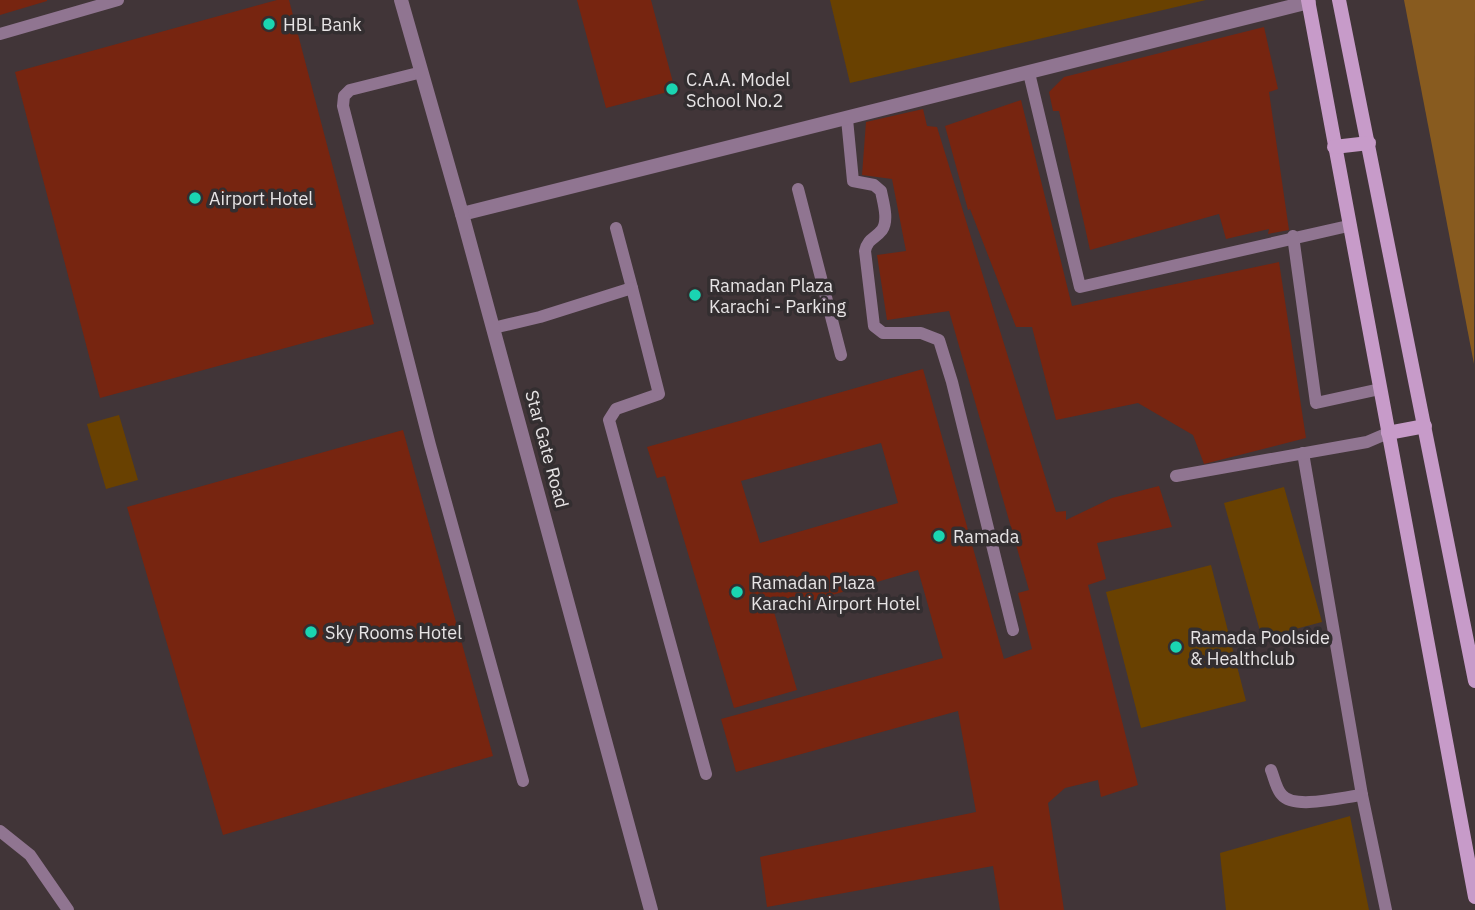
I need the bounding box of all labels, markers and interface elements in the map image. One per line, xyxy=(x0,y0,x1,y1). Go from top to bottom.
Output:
place label: HBL Bank xyxy=(283,13,362,36)
marker: HBL Bank xyxy=(261,16,277,32)
place label: C.A.A. Model School No.2 xyxy=(686,68,790,112)
marker: C.A.A. Model School No.2 xyxy=(664,81,680,97)
place label: Airport Hotel xyxy=(209,187,313,210)
marker: Airport Hotel xyxy=(187,190,203,206)
place label: Ramadan Plaza Karachi - Parking xyxy=(709,274,847,318)
marker: Ramadan Plaza Karachi - Parking xyxy=(687,287,703,303)
street label: Star Gate Road xyxy=(520,388,574,510)
place label: Ramada xyxy=(953,525,1020,548)
marker: Ramada xyxy=(931,528,947,544)
place label: Ramadan Plaza Karachi Airport Hotel xyxy=(751,571,920,615)
marker: Ramadan Plaza Karachi Airport Hotel xyxy=(729,584,745,600)
place label: Sky Rooms Hotel xyxy=(325,621,462,644)
marker: Sky Rooms Hotel xyxy=(303,624,319,640)
place label: Ramada Poolside & Healthclub xyxy=(1190,626,1330,670)
marker: Ramada Poolside & Healthclub xyxy=(1168,639,1184,655)

